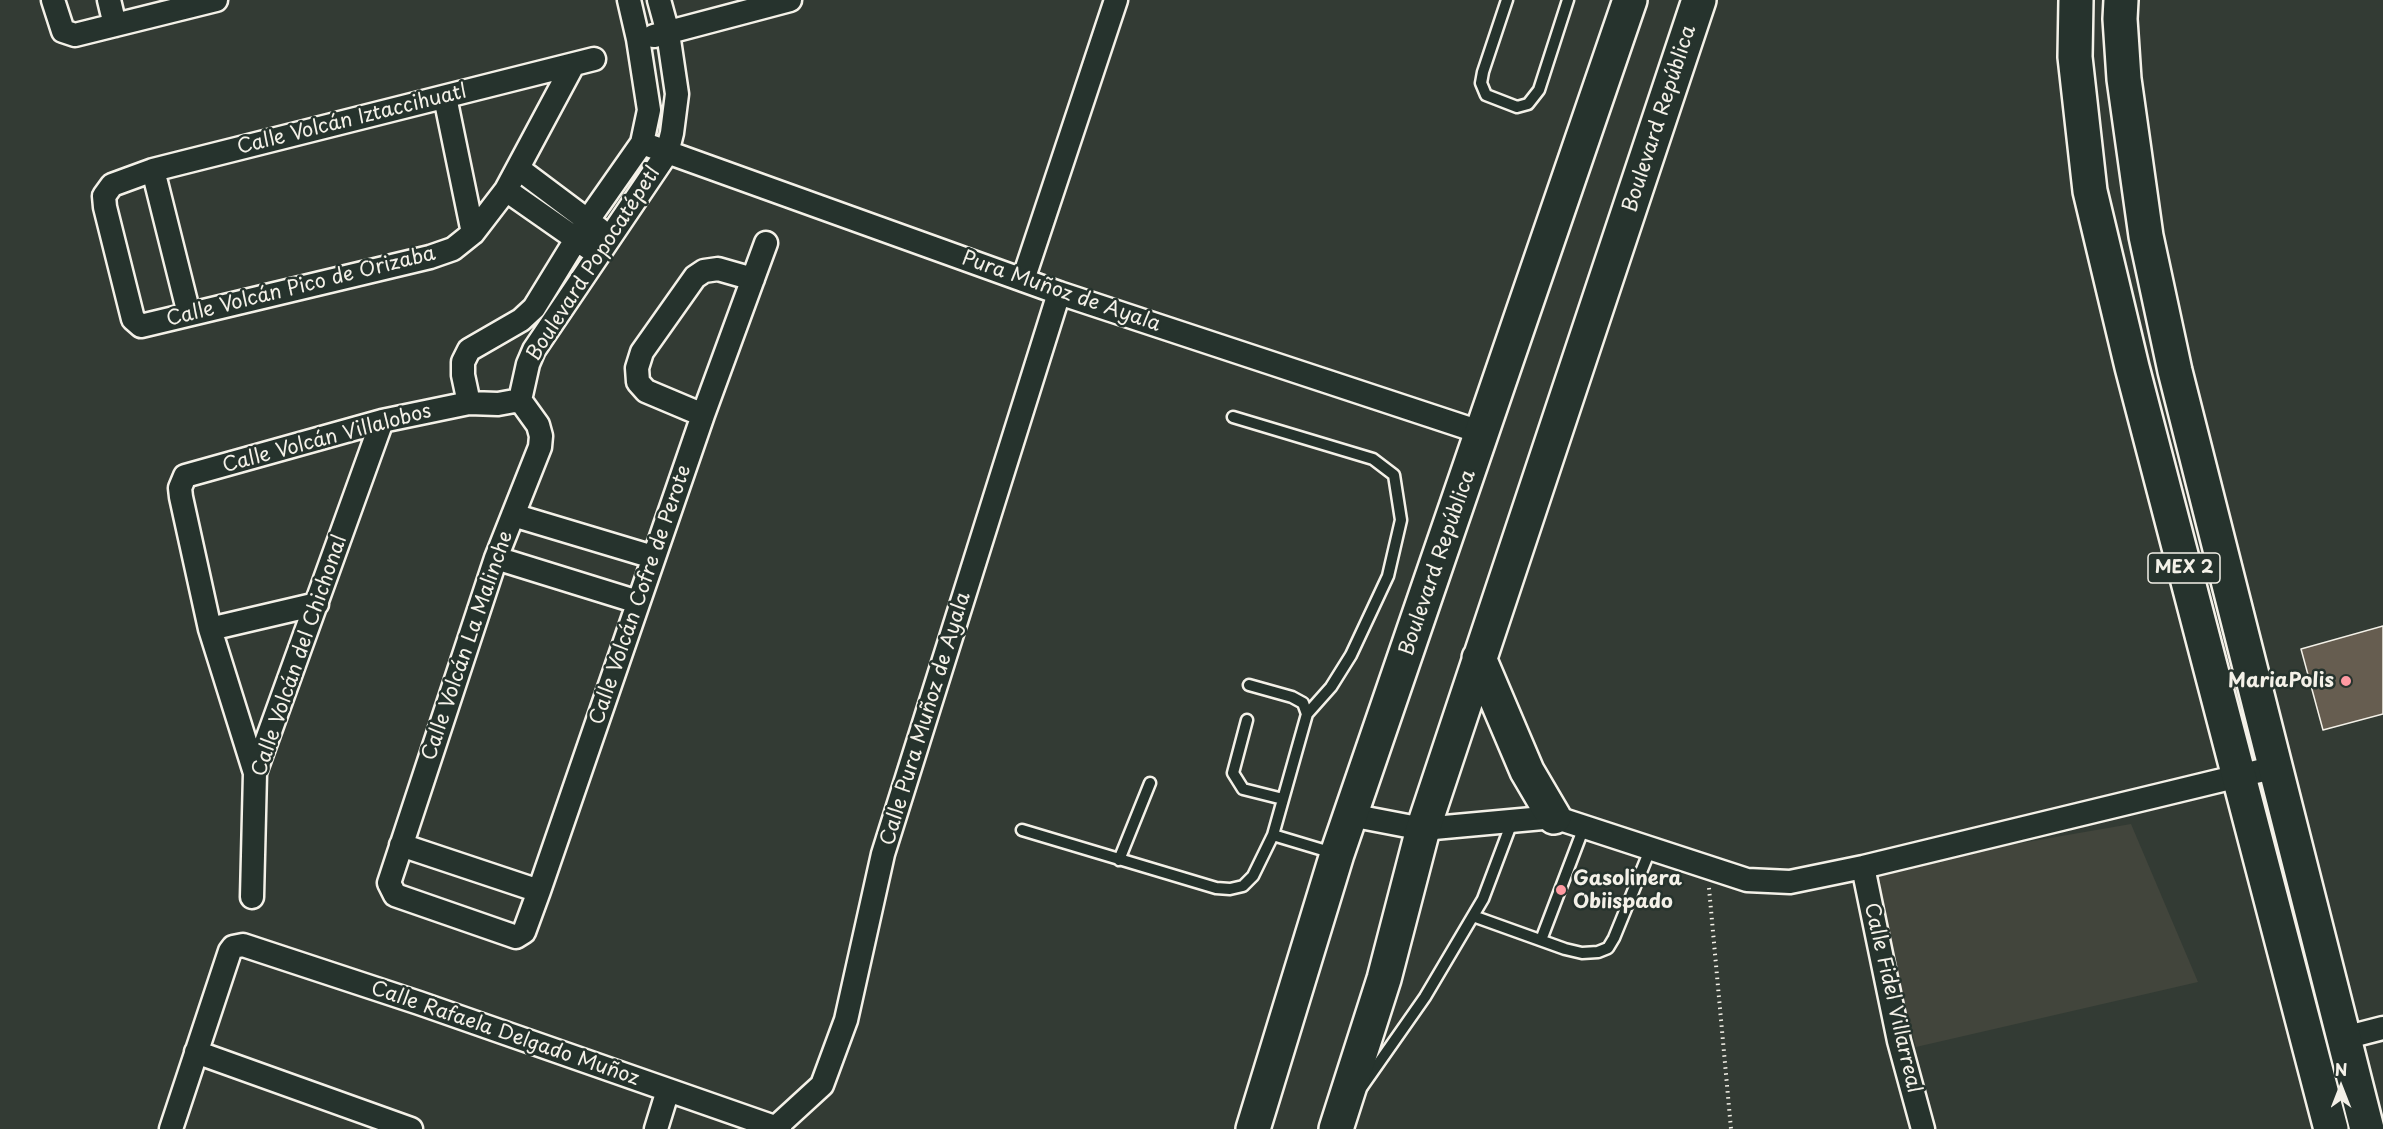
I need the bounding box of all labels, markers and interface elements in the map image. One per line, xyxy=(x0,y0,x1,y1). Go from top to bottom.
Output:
street label: Boulevard República xyxy=(1618,22,1702,216)
street label: Calle Volcán Iztaccihuatl xyxy=(235,80,469,160)
street label: Boulevard Popocatépetl xyxy=(522,162,666,366)
street label: Calle Volcán Pico de Orizaba xyxy=(164,242,438,332)
street label: Pura Muñoz de Ayala xyxy=(959,247,1163,337)
street label: Calle Volcán Villalobos xyxy=(220,400,434,478)
street label: Calle Volcán Cofre de Perote xyxy=(585,462,697,728)
street label: Boulevard República xyxy=(1395,467,1481,659)
street label: Calle Volcán La Malinche xyxy=(417,528,519,764)
street label: Calle Volcán del Chichonal xyxy=(247,532,353,780)
road number: MEX 2 xyxy=(2148,553,2220,583)
street label: Calle Pura Muñoz de Ayala xyxy=(876,589,976,849)
place label: MariaPolis xyxy=(2228,669,2334,693)
marker: MariaPolis xyxy=(2339,674,2353,688)
place label: Gasolinera Obiispado xyxy=(1573,867,1682,914)
marker: Gasolinera Obiispado xyxy=(1554,883,1568,897)
street label: Calle Fidel Villarreal xyxy=(1858,901,1926,1095)
street label: Calle Rafaela Delgado Muñoz xyxy=(368,977,642,1091)
north arrow xyxy=(2311,1057,2371,1117)
text: N xyxy=(2335,1057,2347,1081)

